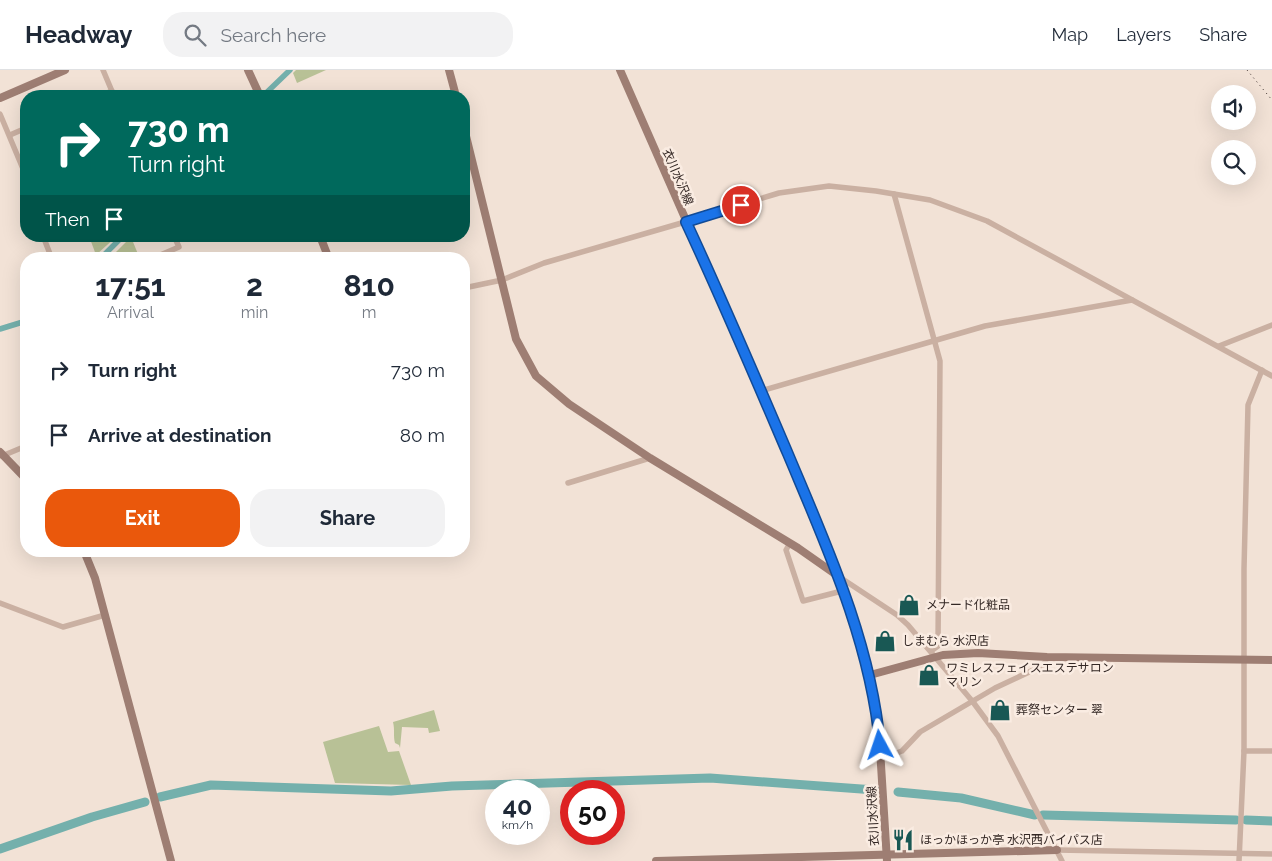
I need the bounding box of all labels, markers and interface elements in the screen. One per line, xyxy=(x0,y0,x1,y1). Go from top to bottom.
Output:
search box xyxy=(163,12,513,57)
text: Headway xyxy=(25,20,133,49)
icon: search xyxy=(181,21,209,49)
text: Search here xyxy=(221,24,326,46)
text: Map xyxy=(1052,24,1088,45)
text: Layers xyxy=(1116,24,1171,45)
text: Share xyxy=(1199,24,1247,45)
map controls xyxy=(1211,85,1256,185)
button: sound xyxy=(1211,85,1256,130)
text: 730 m xyxy=(128,109,230,150)
icon: right xyxy=(45,110,110,175)
button: search xyxy=(1211,140,1256,185)
street label: 衣川水沢線 xyxy=(660,147,696,207)
text: Turn right xyxy=(128,151,225,177)
pin xyxy=(720,184,762,226)
icon: arrive xyxy=(727,191,755,219)
icon: arrive xyxy=(100,205,128,233)
text: Then xyxy=(45,208,90,230)
text: 17:51 xyxy=(95,268,166,303)
text: 2 xyxy=(246,268,263,303)
text: 810 xyxy=(343,268,395,303)
text: Arrival xyxy=(107,303,154,322)
text: min xyxy=(241,303,268,322)
text: m xyxy=(362,303,377,322)
icon: right xyxy=(45,356,73,384)
text: Turn right xyxy=(88,359,177,381)
text: 730 m xyxy=(391,359,445,381)
icon: arrive xyxy=(45,421,73,449)
text: Arrive at destination xyxy=(88,424,272,446)
text: 80 m xyxy=(400,424,445,446)
button: Exit xyxy=(45,489,240,547)
button: Share xyxy=(250,489,445,547)
shop icon: メナード化粧品 xyxy=(896,592,922,618)
place label: メナード化粧品 xyxy=(926,598,1010,612)
shop icon: しまむら 水沢店 xyxy=(872,628,898,654)
place label: しまむら 水沢店 xyxy=(902,634,989,648)
place label: ワミレスフェイスエステサロン マリン xyxy=(946,661,1114,689)
shop icon: ワミレスフェイスエステサロン マリン xyxy=(916,662,942,688)
shop icon: 葬祭センター 翠 xyxy=(987,697,1013,723)
place label: 葬祭センター 翠 xyxy=(1016,703,1103,717)
position arrow xyxy=(853,718,905,770)
speed limit sign: 50 xyxy=(560,780,625,845)
street label: 衣川水沢線 xyxy=(864,786,882,846)
text: 40 xyxy=(503,791,532,821)
text: km/h xyxy=(502,818,533,832)
restaurant icon: ほっかほっか亭 水沢西バイパス店 xyxy=(890,827,916,853)
place label: ほっかほっか亭 水沢西バイパス店 xyxy=(920,833,1103,847)

